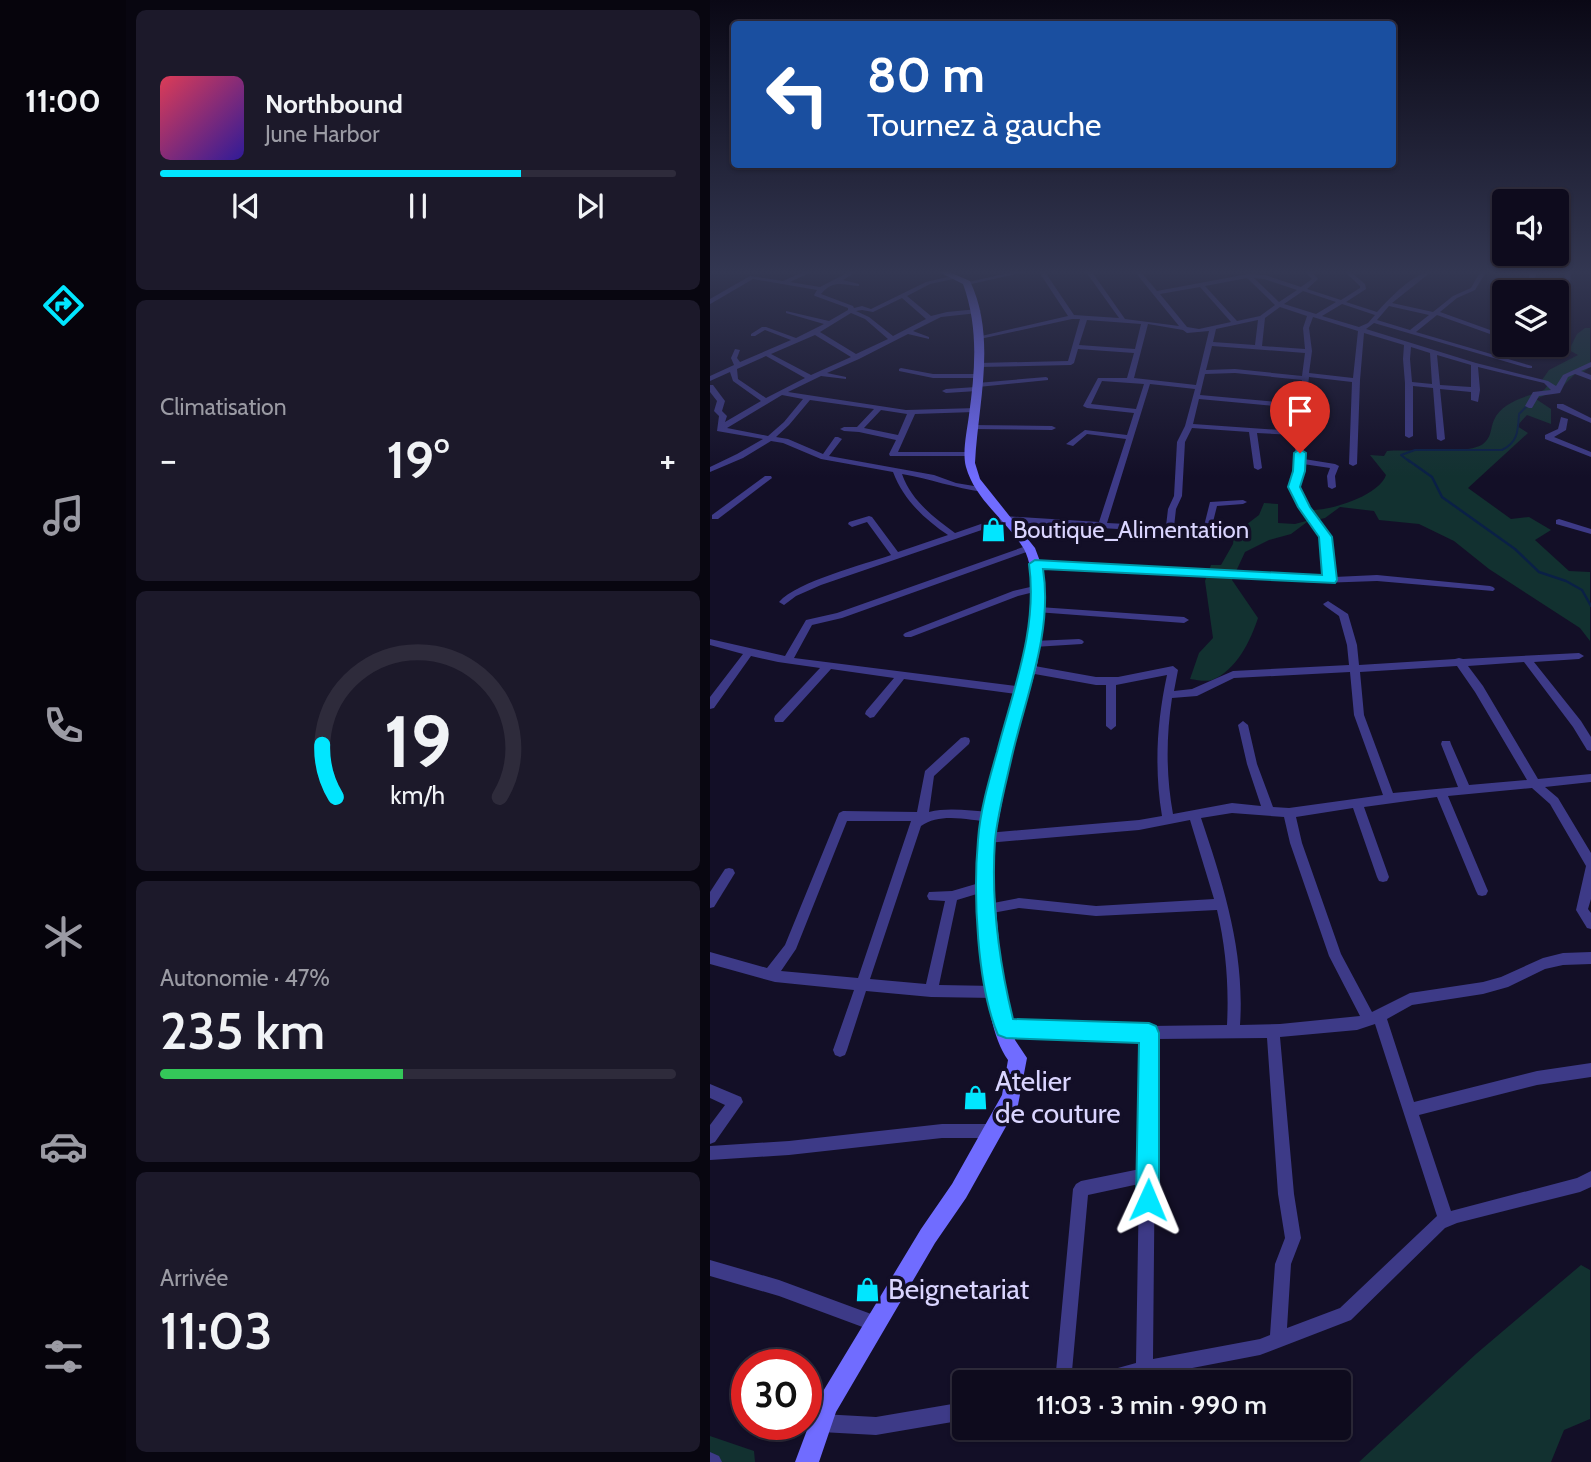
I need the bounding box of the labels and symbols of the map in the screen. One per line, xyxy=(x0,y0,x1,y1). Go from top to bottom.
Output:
pin xyxy=(1270,381,1330,453)
shop icon: Boutique_Alimentation xyxy=(979,515,1007,543)
place label: Boutique_Alimentation xyxy=(1013,515,1249,544)
place label: Atelier de couture xyxy=(995,1064,1121,1130)
shop icon: Atelier de couture xyxy=(961,1083,989,1111)
position arrow xyxy=(1111,1163,1185,1237)
place label: Beignetariat xyxy=(888,1272,1029,1306)
shop icon: Beignetariat xyxy=(854,1275,882,1303)
speed limit sign: 30 xyxy=(731,1349,822,1440)

